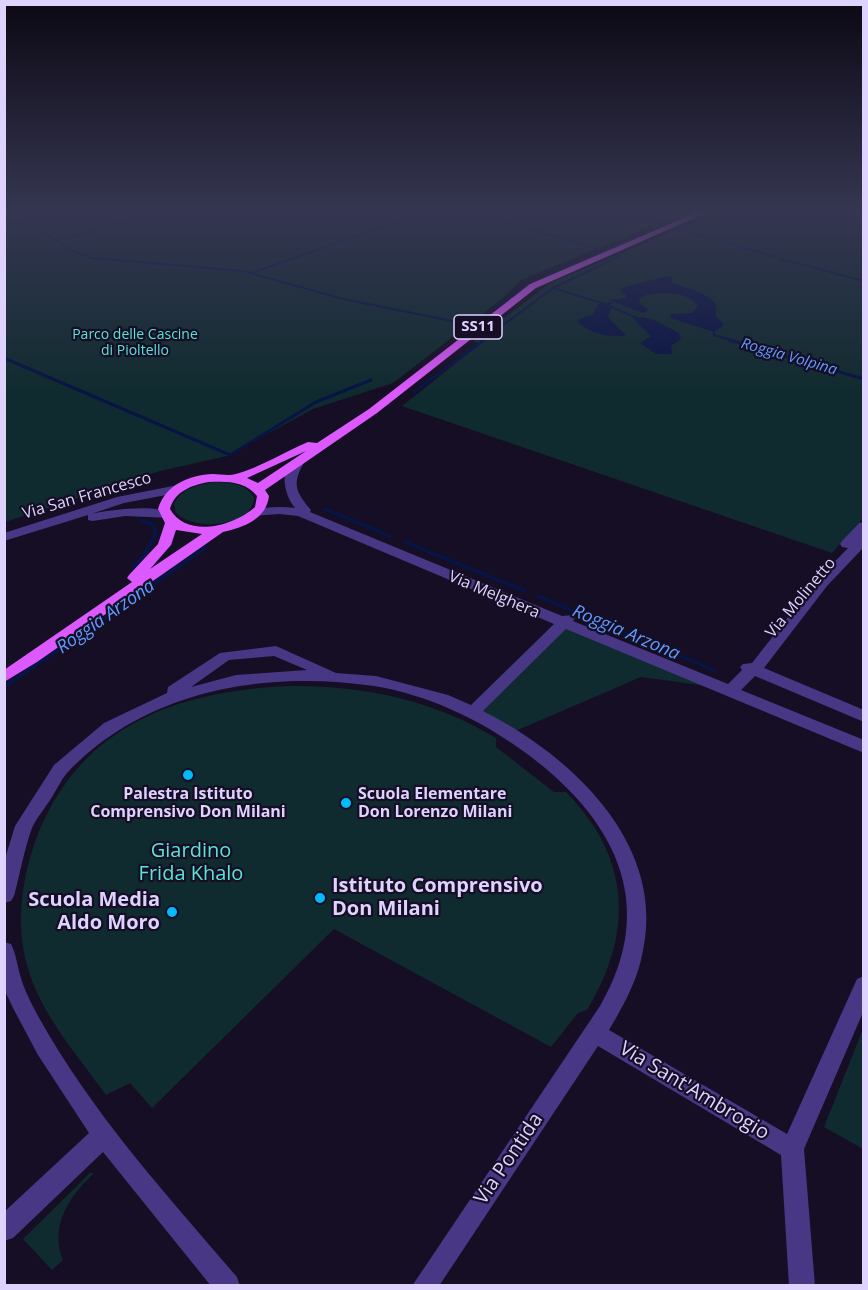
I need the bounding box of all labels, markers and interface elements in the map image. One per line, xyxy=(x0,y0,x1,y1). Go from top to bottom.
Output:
road number: SS11 xyxy=(454,315,502,339)
park label: Parco delle Cascine di Pioltello xyxy=(72,327,198,360)
water label: Roggia Volpina xyxy=(739,335,839,379)
street label: Via San Francesco xyxy=(20,468,154,524)
street label: Via Molinetto xyxy=(762,554,840,642)
street label: Via Melghera xyxy=(446,567,542,623)
water label: Roggia Arzona xyxy=(53,575,159,659)
water label: Roggia Arzona xyxy=(569,601,683,665)
marker: Palestra Istituto Comprensivo Don Milani xyxy=(181,768,195,782)
place label: Palestra Istituto Comprensivo Don Milani xyxy=(90,784,286,822)
place label: Scuola Elementare Don Lorenzo Milani xyxy=(358,784,512,822)
marker: Scuola Elementare Don Lorenzo Milani xyxy=(339,796,353,810)
park label: Giardino Frida Khalo xyxy=(139,839,243,886)
place label: Istituto Comprensivo Don Milani xyxy=(332,874,543,921)
place label: Scuola Media Aldo Moro xyxy=(28,888,160,935)
marker: Istituto Comprensivo Don Milani xyxy=(313,891,327,905)
marker: Scuola Media Aldo Moro xyxy=(165,905,179,919)
street label: Via Sant'Ambrogio xyxy=(615,1037,773,1145)
street label: Via Pontida xyxy=(470,1109,548,1209)

